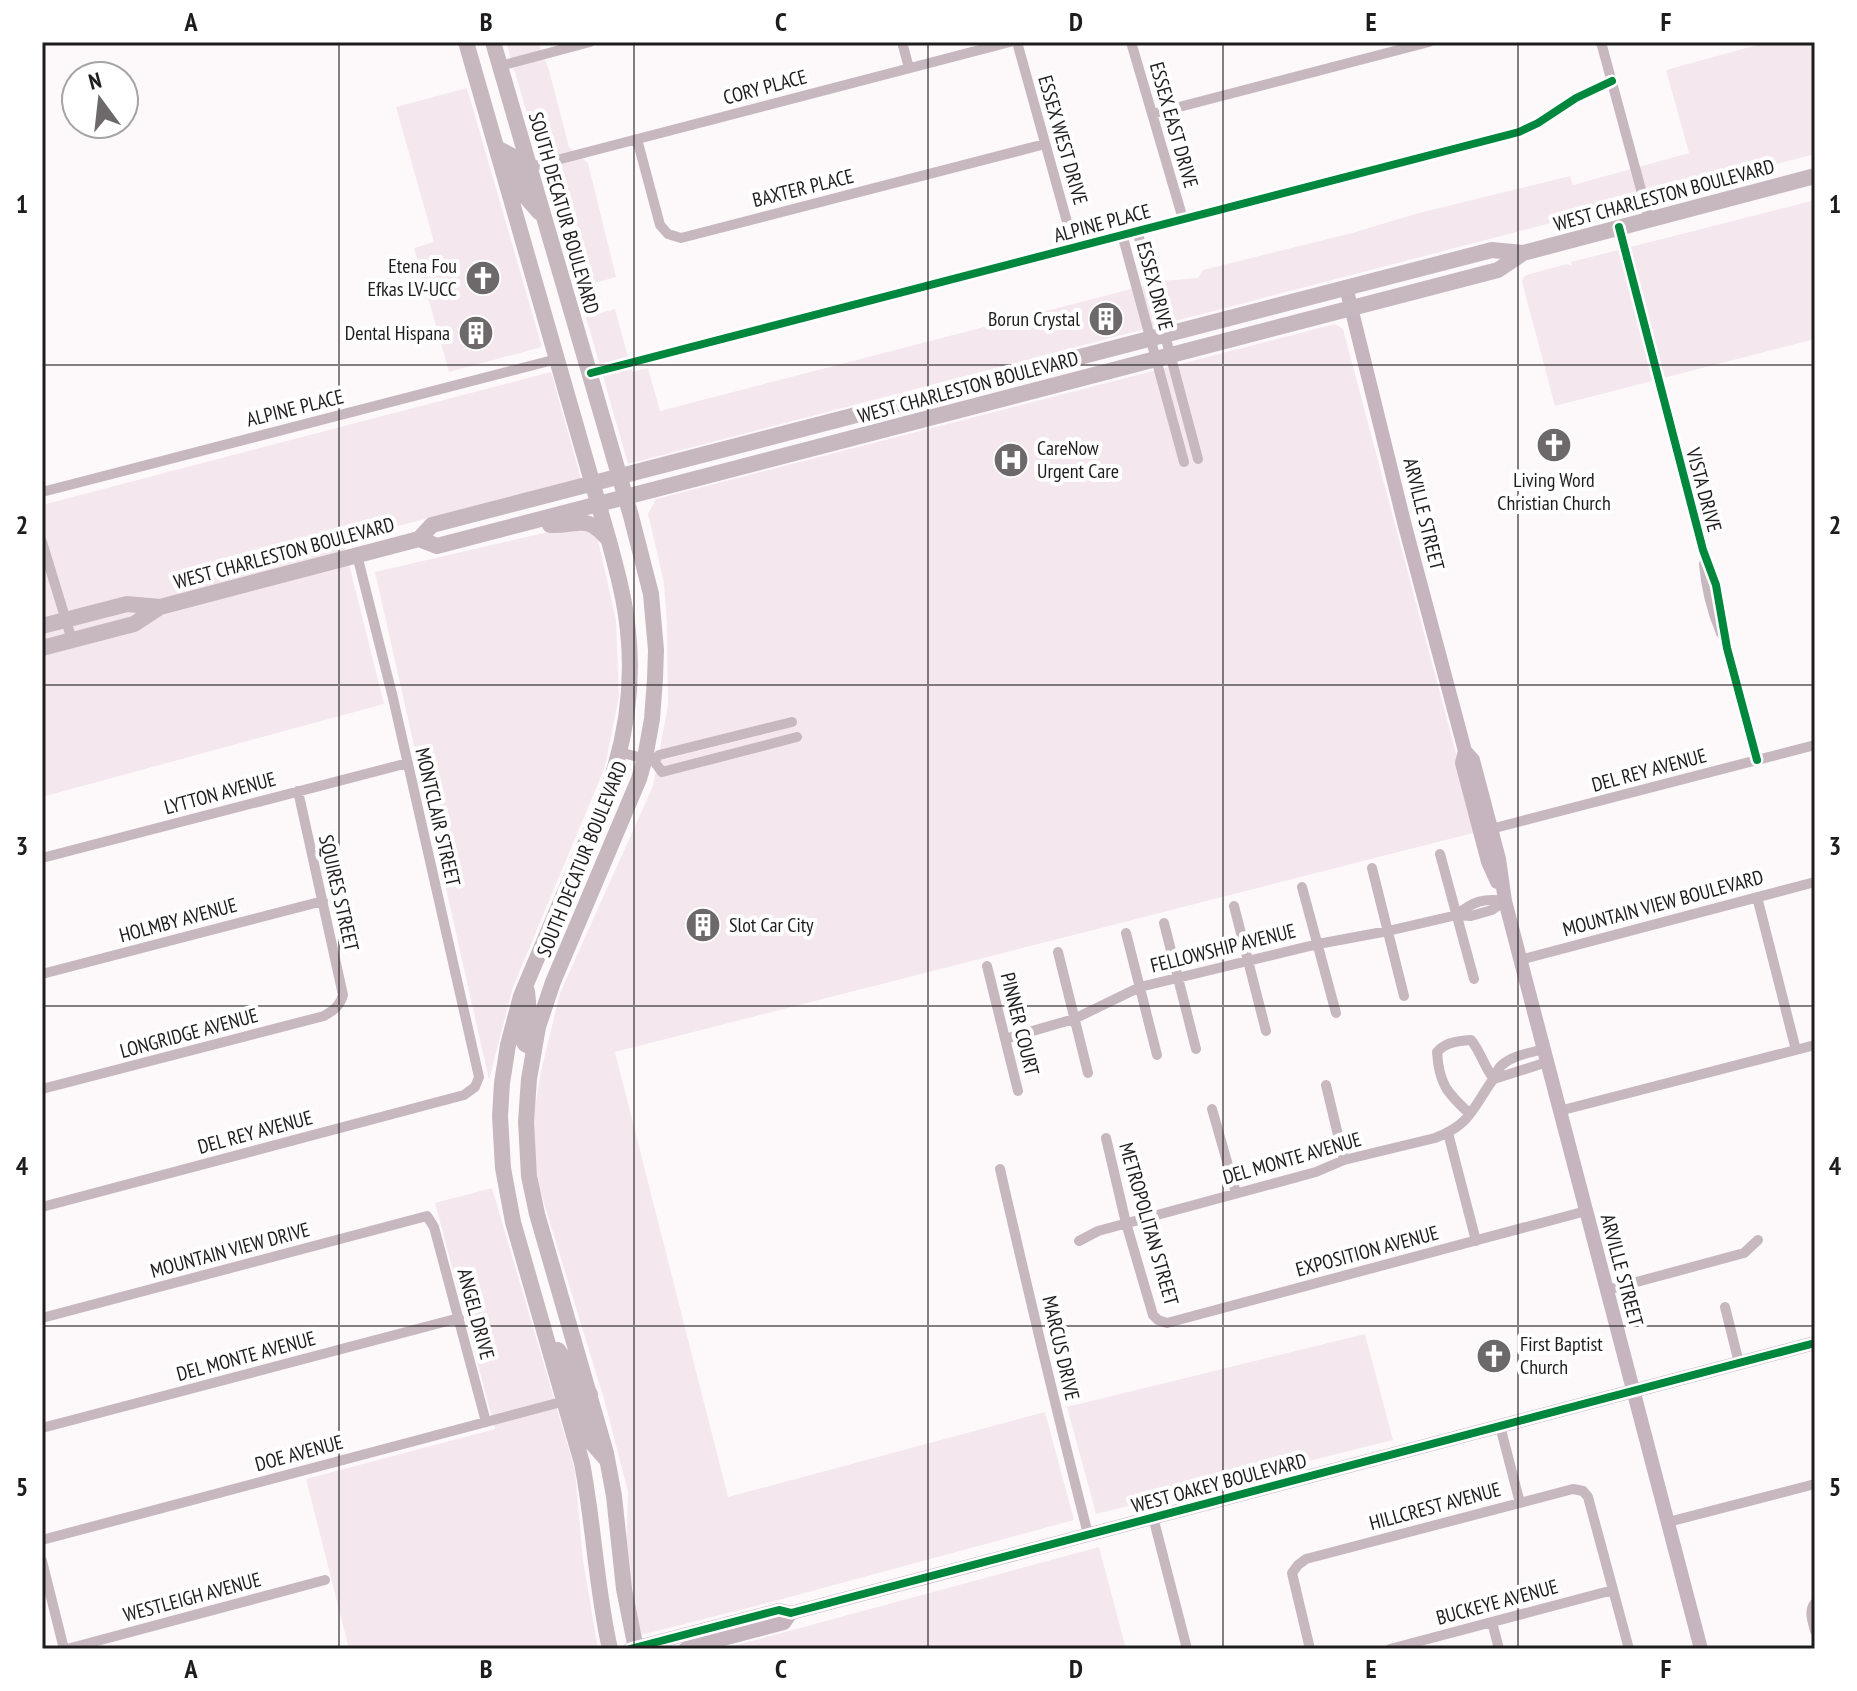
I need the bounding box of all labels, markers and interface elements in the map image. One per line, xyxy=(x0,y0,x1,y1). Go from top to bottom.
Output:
text: A xyxy=(183,5,198,38)
text: B xyxy=(480,5,493,38)
text: C xyxy=(775,5,787,38)
text: D xyxy=(1069,5,1083,38)
text: E xyxy=(1365,5,1377,38)
text: F xyxy=(1661,5,1672,38)
street label: ESSEX EAST DRIVE xyxy=(1144,59,1204,191)
north arrow xyxy=(60,60,140,140)
street label: CORY PLACE xyxy=(720,63,810,111)
text: N xyxy=(85,66,104,96)
street label: ESSEX WEST DRIVE xyxy=(1032,72,1094,208)
street label: SOUTH DECATUR BOULEVARD xyxy=(523,109,605,317)
street label: WEST CHARLESTON BOULEVARD xyxy=(1551,153,1777,237)
street label: BAXTER PLACE xyxy=(750,163,856,213)
text: 1 xyxy=(16,187,28,220)
text: 1 xyxy=(1829,187,1841,220)
street label: ALPINE PLACE xyxy=(1051,198,1153,248)
street label: ESSEX DRIVE xyxy=(1131,239,1179,333)
place label: Etena Fou Efkas LV-UCC xyxy=(367,253,457,302)
church icon: Etena Fou Efkas LV-UCC xyxy=(464,259,502,297)
building icon: Borun Crystal xyxy=(1087,300,1125,338)
place label: Borun Crystal xyxy=(988,306,1080,332)
building icon: Dental Hispana xyxy=(457,314,495,352)
place label: Dental Hispana xyxy=(345,320,450,346)
street label: WEST CHARLESTON BOULEVARD xyxy=(855,345,1081,429)
street label: ALPINE PLACE xyxy=(244,383,346,433)
church icon: Living Word Christian Church xyxy=(1535,426,1573,464)
place label: CareNow Urgent Care xyxy=(1037,435,1119,484)
hospital icon: CareNow Urgent Care xyxy=(992,441,1030,479)
street label: VISTA DRIVE xyxy=(1680,444,1728,535)
street label: ARVILLE STREET xyxy=(1397,455,1451,573)
place label: Living Word Christian Church xyxy=(1497,467,1611,516)
text: 2 xyxy=(16,508,28,541)
text: 2 xyxy=(1829,508,1841,541)
street label: WEST CHARLESTON BOULEVARD xyxy=(171,511,397,595)
street label: DEL REY AVENUE xyxy=(1589,742,1709,798)
street label: MONTCLAIR STREET xyxy=(409,745,467,889)
street label: SOUTH DECATUR BOULEVARD xyxy=(531,757,633,961)
street label: LYTTON AVENUE xyxy=(161,766,279,820)
text: 3 xyxy=(16,829,28,862)
text: 3 xyxy=(1829,829,1841,862)
street label: SQUIRES STREET xyxy=(313,832,365,954)
street label: MOUNTAIN VIEW BOULEVARD xyxy=(1560,864,1766,942)
street label: HOLMBY AVENUE xyxy=(116,892,240,948)
building icon: Slot Car City xyxy=(684,906,722,944)
place label: Slot Car City xyxy=(729,912,814,938)
street label: FELLOWSHIP AVENUE xyxy=(1148,917,1298,979)
street label: PINNER COURT xyxy=(995,970,1045,1078)
street label: LONGRIDGE AVENUE xyxy=(117,1002,261,1064)
street label: DEL REY AVENUE xyxy=(195,1104,315,1160)
street label: DEL MONTE AVENUE xyxy=(1220,1126,1364,1190)
street label: METROPOLITAN STREET xyxy=(1113,1139,1185,1309)
text: 4 xyxy=(16,1149,29,1182)
text: 4 xyxy=(1829,1149,1842,1182)
street label: ARVILLE STREET xyxy=(1595,1211,1649,1329)
street label: MOUNTAIN VIEW DRIVE xyxy=(148,1216,312,1284)
street label: EXPOSITION AVENUE xyxy=(1293,1219,1441,1283)
street label: ANGEL DRIVE xyxy=(451,1266,501,1362)
street label: MARCUS DRIVE xyxy=(1036,1293,1086,1403)
street label: DEL MONTE AVENUE xyxy=(174,1325,318,1387)
place label: First Baptist Church xyxy=(1520,1331,1603,1380)
church icon: First Baptist Church xyxy=(1475,1337,1513,1375)
street label: DOE AVENUE xyxy=(252,1429,346,1477)
street label: WEST OAKEY BOULEVARD xyxy=(1129,1447,1309,1519)
text: 5 xyxy=(16,1470,28,1503)
text: 5 xyxy=(1829,1470,1841,1503)
street label: HILLCREST AVENUE xyxy=(1366,1476,1504,1536)
street label: WESTLEIGH AVENUE xyxy=(120,1566,264,1628)
street label: BUCKEYE AVENUE xyxy=(1433,1573,1561,1631)
text: A xyxy=(183,1652,198,1685)
text: B xyxy=(480,1652,493,1685)
text: C xyxy=(775,1652,787,1685)
text: D xyxy=(1069,1652,1083,1685)
text: E xyxy=(1365,1652,1377,1685)
text: F xyxy=(1661,1652,1672,1685)

